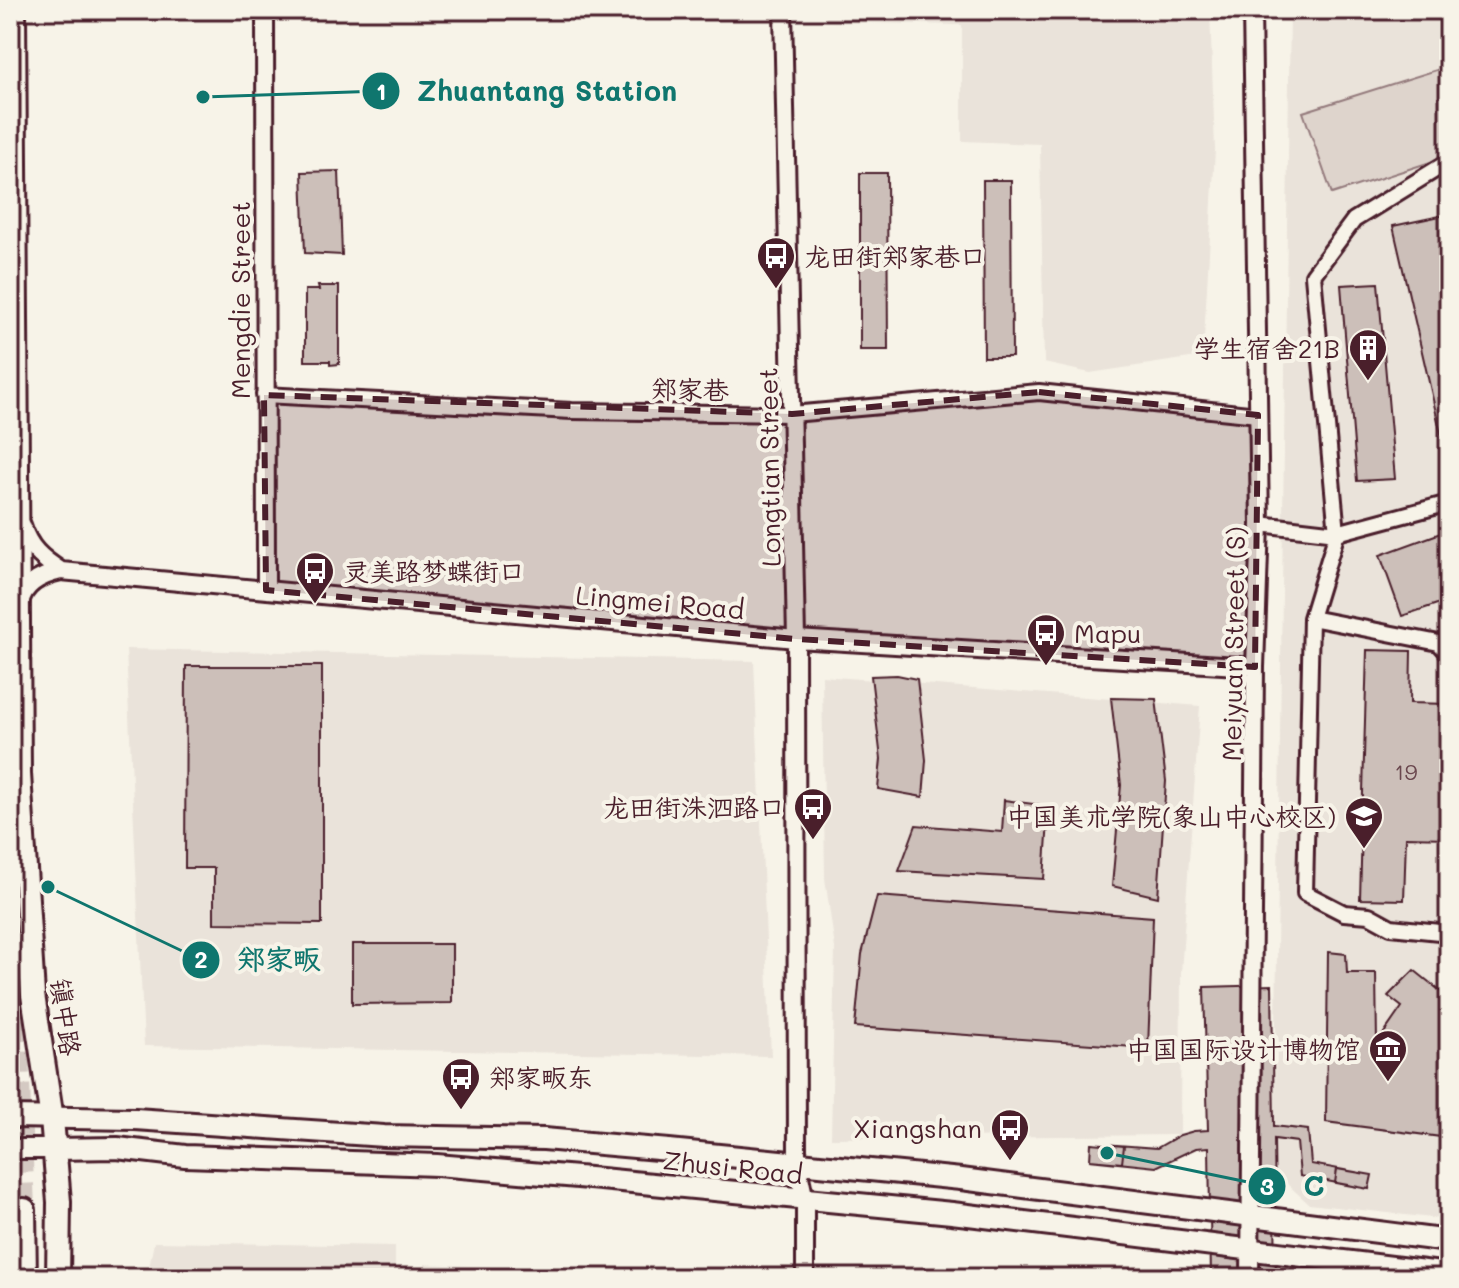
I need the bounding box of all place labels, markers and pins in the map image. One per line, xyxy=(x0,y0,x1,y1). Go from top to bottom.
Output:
callout: Zhuantang Station xyxy=(361,65,693,117)
bus stop icon: 龙田街郑家巷口 xyxy=(755,235,797,290)
place label: 龙田街郑家巷口 xyxy=(804,239,986,273)
building icon: 学生宿舍21B xyxy=(1347,327,1389,382)
place label: 学生宿舍21B xyxy=(1194,331,1340,365)
bus stop icon: 灵美路梦蝶街口 xyxy=(294,550,336,605)
place label: 灵美路梦蝶街口 xyxy=(343,554,525,588)
bus stop icon: Mapu xyxy=(1025,612,1067,667)
place label: Mapu xyxy=(1074,616,1141,650)
bus stop icon: 龙田街洙泗路口 xyxy=(792,786,834,841)
place label: 龙田街洙泗路口 xyxy=(603,790,785,824)
school or university icon: 中国美术学院(象山中心校区) xyxy=(1343,795,1385,850)
place label: 中国美术学院(象山中心校区) xyxy=(1006,799,1336,833)
callout: 郑家畈 xyxy=(181,934,337,986)
museum icon: 中国国际设计博物馆 xyxy=(1367,1028,1409,1083)
place label: 中国国际设计博物馆 xyxy=(1126,1032,1360,1066)
bus stop icon: 郑家畈东 xyxy=(440,1056,482,1111)
place label: 郑家畈东 xyxy=(489,1060,593,1094)
bus stop icon: Xiangshan xyxy=(989,1107,1031,1162)
place label: Xiangshan xyxy=(853,1111,982,1145)
callout: C xyxy=(1247,1160,1340,1212)

